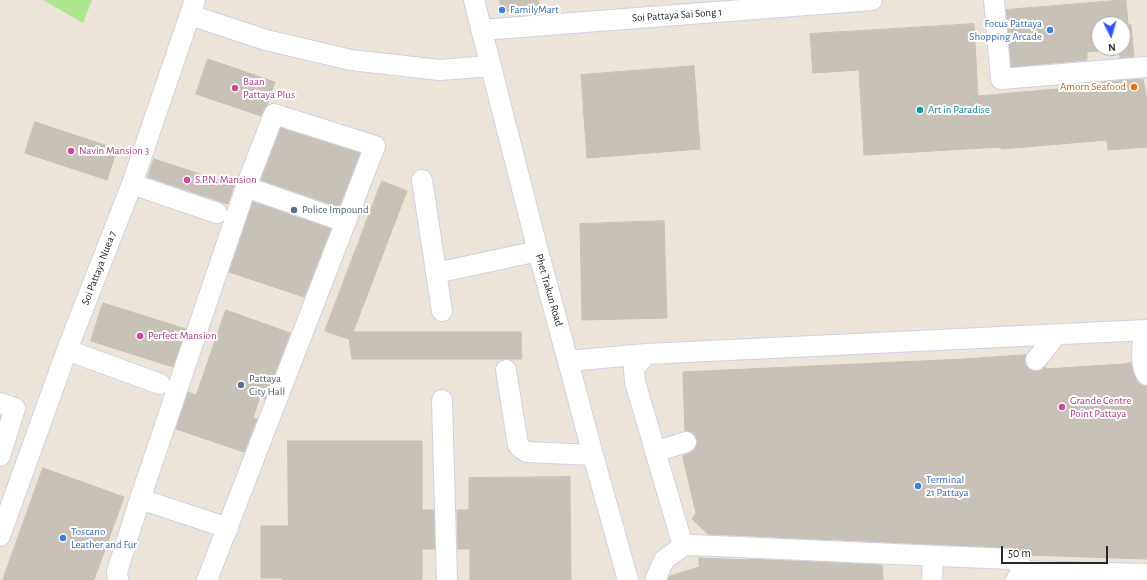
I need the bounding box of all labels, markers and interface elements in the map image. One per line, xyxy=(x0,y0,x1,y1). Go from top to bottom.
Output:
place label: FamilyMart xyxy=(510,3,559,17)
marker: FamilyMart xyxy=(497,5,507,15)
street label: Soi Pattaya Sai Song 1 xyxy=(632,5,722,25)
north arrow xyxy=(1091,16,1131,56)
place label: Focus Pattaya Shopping Arcade xyxy=(969,17,1042,43)
marker: Focus Pattaya Shopping Arcade xyxy=(1045,25,1055,35)
text: N xyxy=(1108,42,1116,53)
place label: Baan Pattaya Plus xyxy=(243,75,295,101)
place label: Amorn Seafood xyxy=(1060,80,1126,94)
marker: Amorn Seafood xyxy=(1129,82,1139,92)
marker: Baan Pattaya Plus xyxy=(230,83,240,93)
place label: Art in Paradise xyxy=(928,103,990,117)
marker: Art in Paradise xyxy=(915,105,925,115)
place label: Navin Mansion 3 xyxy=(79,144,149,158)
marker: Navin Mansion 3 xyxy=(66,146,76,156)
place label: S.P.N. Mansion xyxy=(195,173,257,187)
marker: S.P.N. Mansion xyxy=(182,175,192,185)
place label: Police Impound xyxy=(302,203,369,217)
marker: Police Impound xyxy=(289,205,299,215)
street label: Soi Pattaya Nuea 7 xyxy=(79,229,119,307)
street label: Phet Trakun Road xyxy=(532,252,566,328)
place label: Perfect Mansion xyxy=(148,329,217,343)
marker: Perfect Mansion xyxy=(135,331,145,341)
place label: Pattaya City Hall xyxy=(249,372,285,398)
marker: Pattaya City Hall xyxy=(236,380,246,390)
place label: Grande Centre Point Pattaya xyxy=(1070,394,1131,420)
marker: Grande Centre Point Pattaya xyxy=(1057,402,1067,412)
place label: Terminal 21 Pattaya xyxy=(926,473,969,499)
marker: Terminal 21 Pattaya xyxy=(913,481,923,491)
place label: Toscano Leather and Fur xyxy=(71,525,137,551)
marker: Toscano Leather and Fur xyxy=(58,533,68,543)
scale bar xyxy=(1003,538,1110,564)
text: 50 m xyxy=(1008,547,1031,559)

